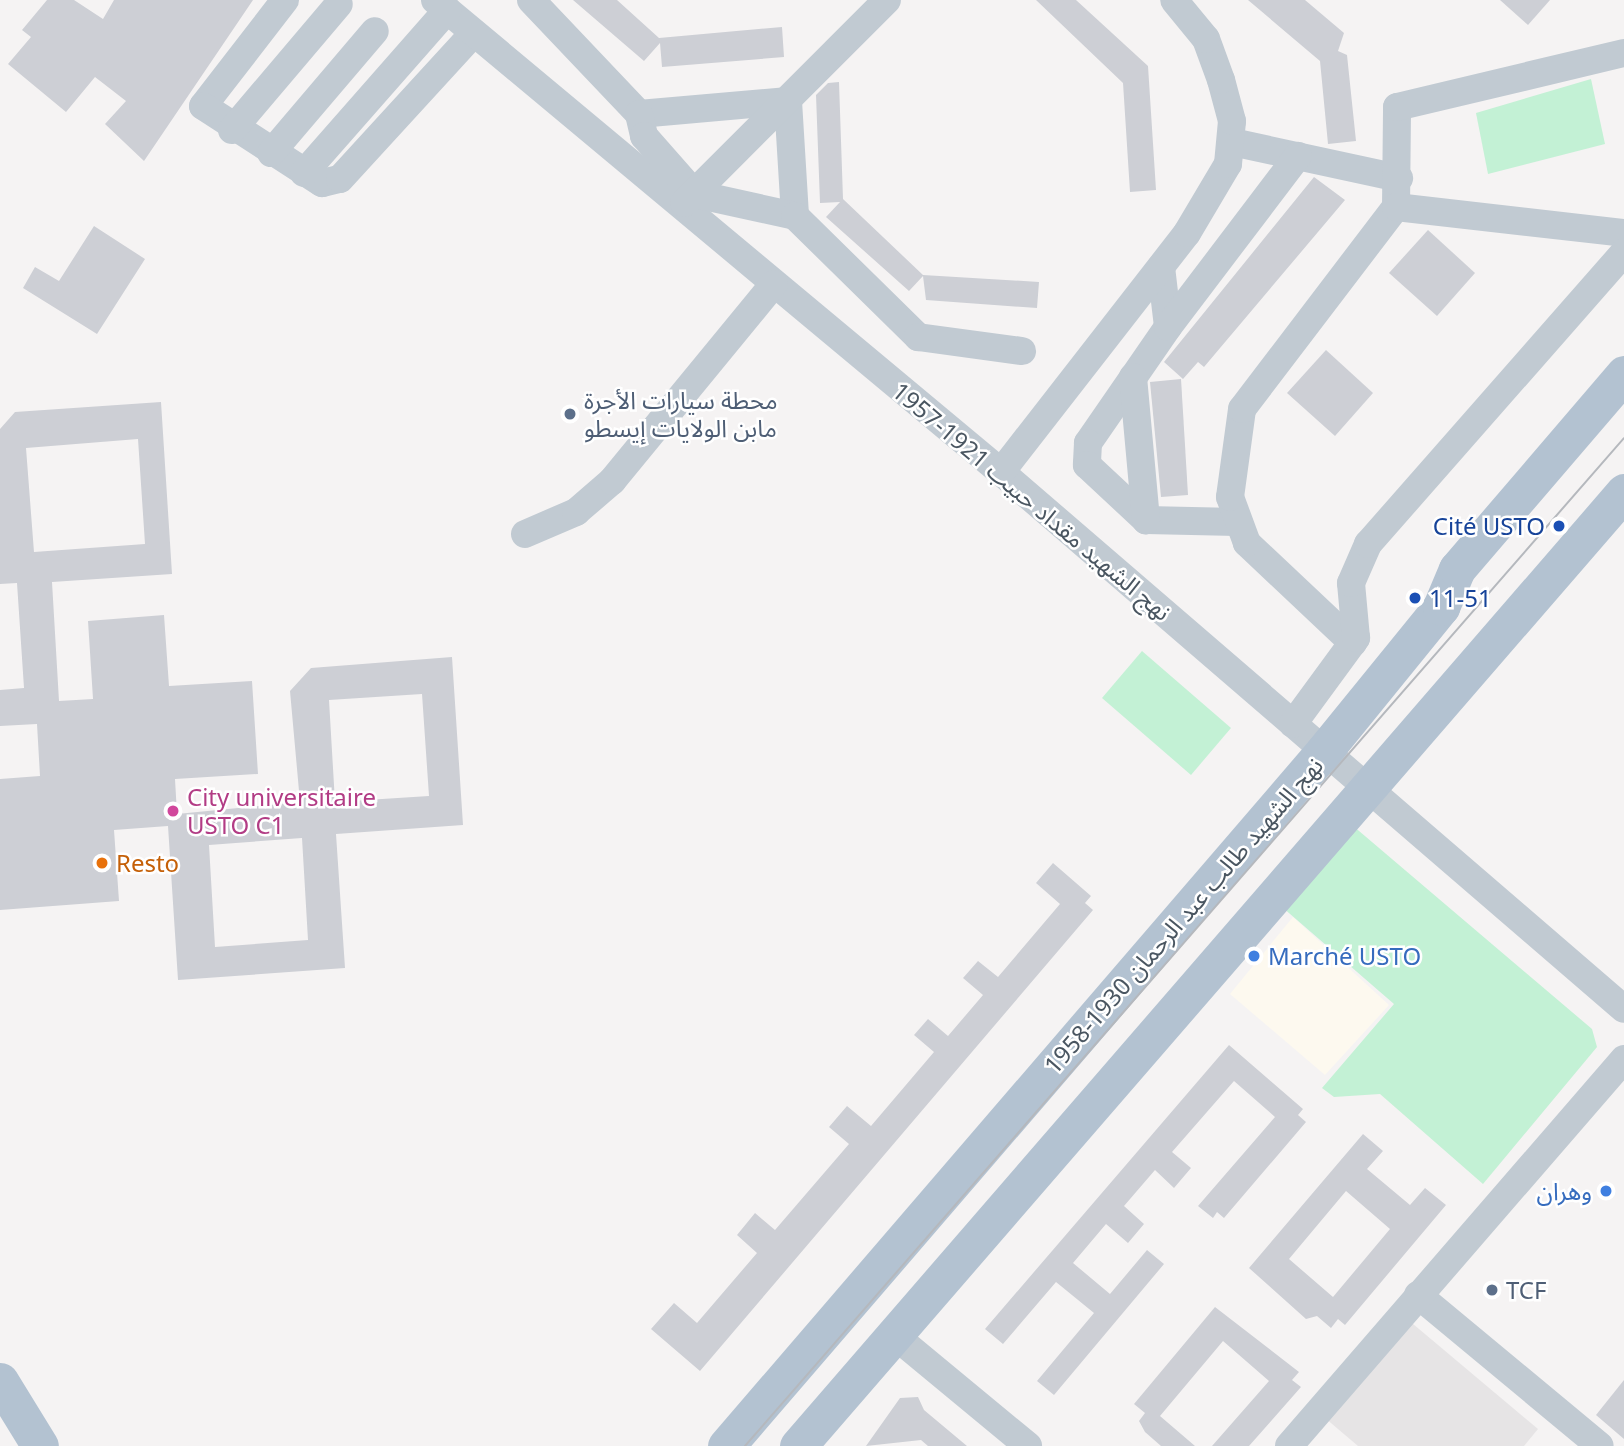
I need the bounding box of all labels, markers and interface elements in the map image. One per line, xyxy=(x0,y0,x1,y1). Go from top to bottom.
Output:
street label: نهج الشهيد مقداد حبيب 1921-1957 xyxy=(887,376,1177,626)
place label: محطة سيارات الأجرة مابن الولايات إيسطو xyxy=(584,386,778,442)
marker: محطة سيارات الأجرة مابن الولايات إيسطو xyxy=(562,406,578,422)
place label: Cité USTO xyxy=(1433,512,1545,540)
marker: Cité USTO xyxy=(1551,518,1567,534)
place label: 11-51 xyxy=(1429,584,1492,612)
marker: 11-51 xyxy=(1407,590,1423,606)
street label: نهج الشهيد طالب عبد الرحمان 1930-1958 xyxy=(1038,751,1328,1079)
place label: City universitaire USTO C1 xyxy=(187,783,376,839)
marker: City universitaire USTO C1 xyxy=(165,803,181,819)
place label: Resto xyxy=(116,849,179,877)
marker: Resto xyxy=(94,855,110,871)
place label: Marché USTO xyxy=(1268,942,1421,970)
marker: Marché USTO xyxy=(1246,948,1262,964)
place label: وهران xyxy=(1536,1177,1592,1205)
marker: وهران xyxy=(1598,1183,1614,1199)
place label: TCF xyxy=(1506,1276,1546,1304)
marker: TCF xyxy=(1484,1282,1500,1298)

